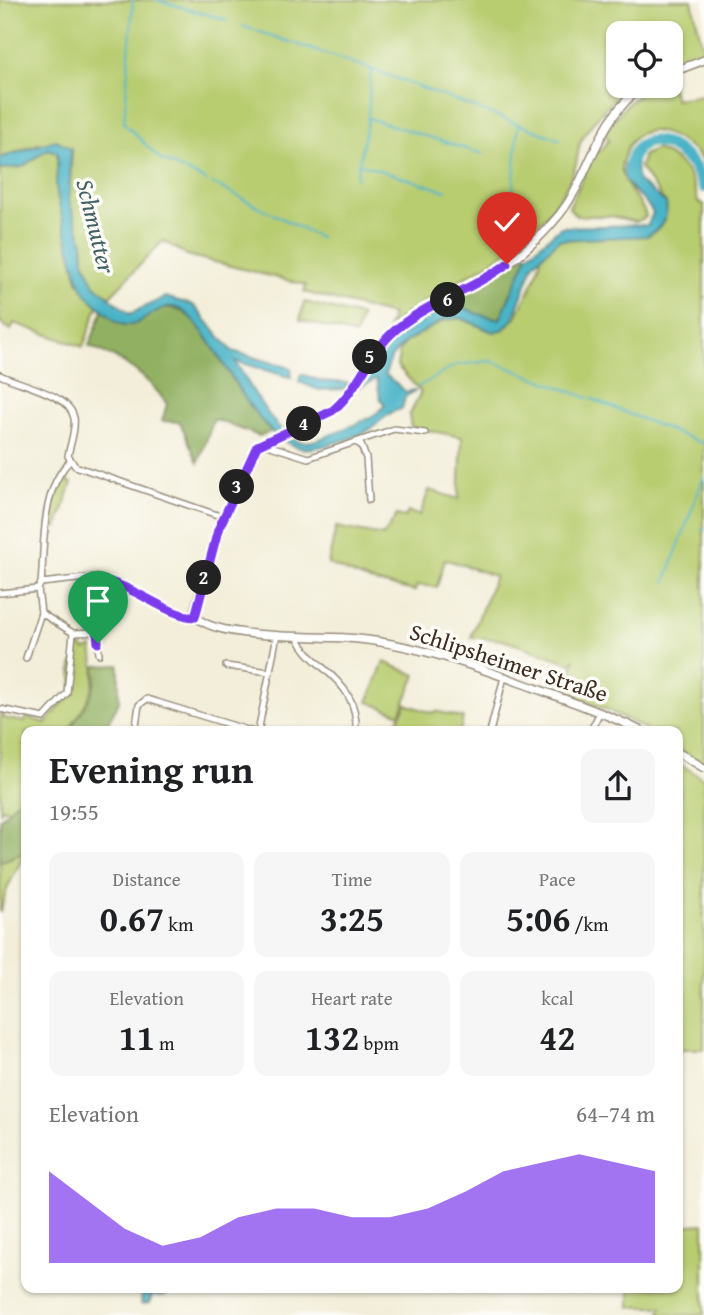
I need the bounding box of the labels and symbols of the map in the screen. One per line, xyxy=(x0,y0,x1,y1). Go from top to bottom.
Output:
water label: Schmutter xyxy=(67,175,125,278)
pin xyxy=(477,192,537,264)
pin: 6 xyxy=(430,282,466,318)
pin: 5 xyxy=(352,340,388,374)
pin: 4 xyxy=(286,406,322,442)
pin: 3 xyxy=(219,470,254,504)
pin: 2 xyxy=(186,560,222,596)
pin xyxy=(68,571,128,643)
street label: Schlipsheimer Straße xyxy=(406,614,612,710)

